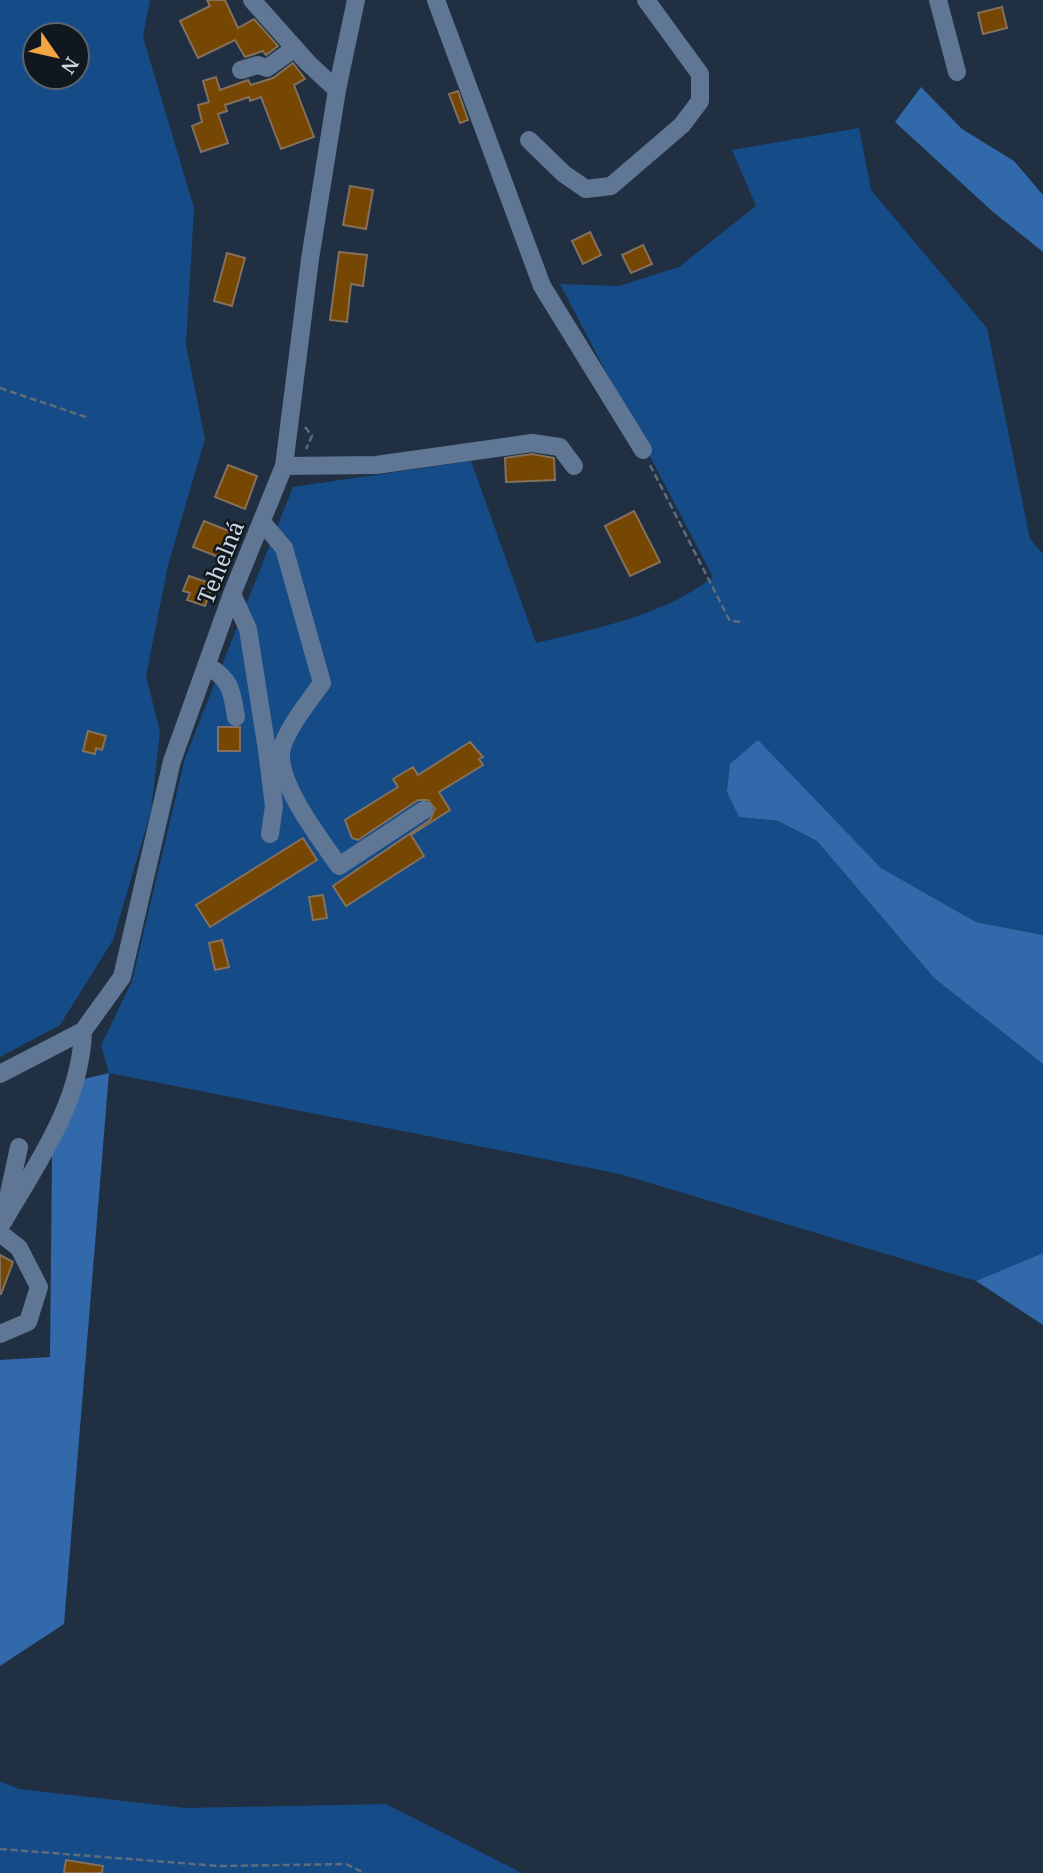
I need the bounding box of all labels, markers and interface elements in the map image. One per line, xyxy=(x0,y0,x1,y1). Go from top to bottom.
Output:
north arrow xyxy=(21,21,91,91)
text: N xyxy=(55,52,85,79)
street label: Tehelná xyxy=(189,516,251,608)

